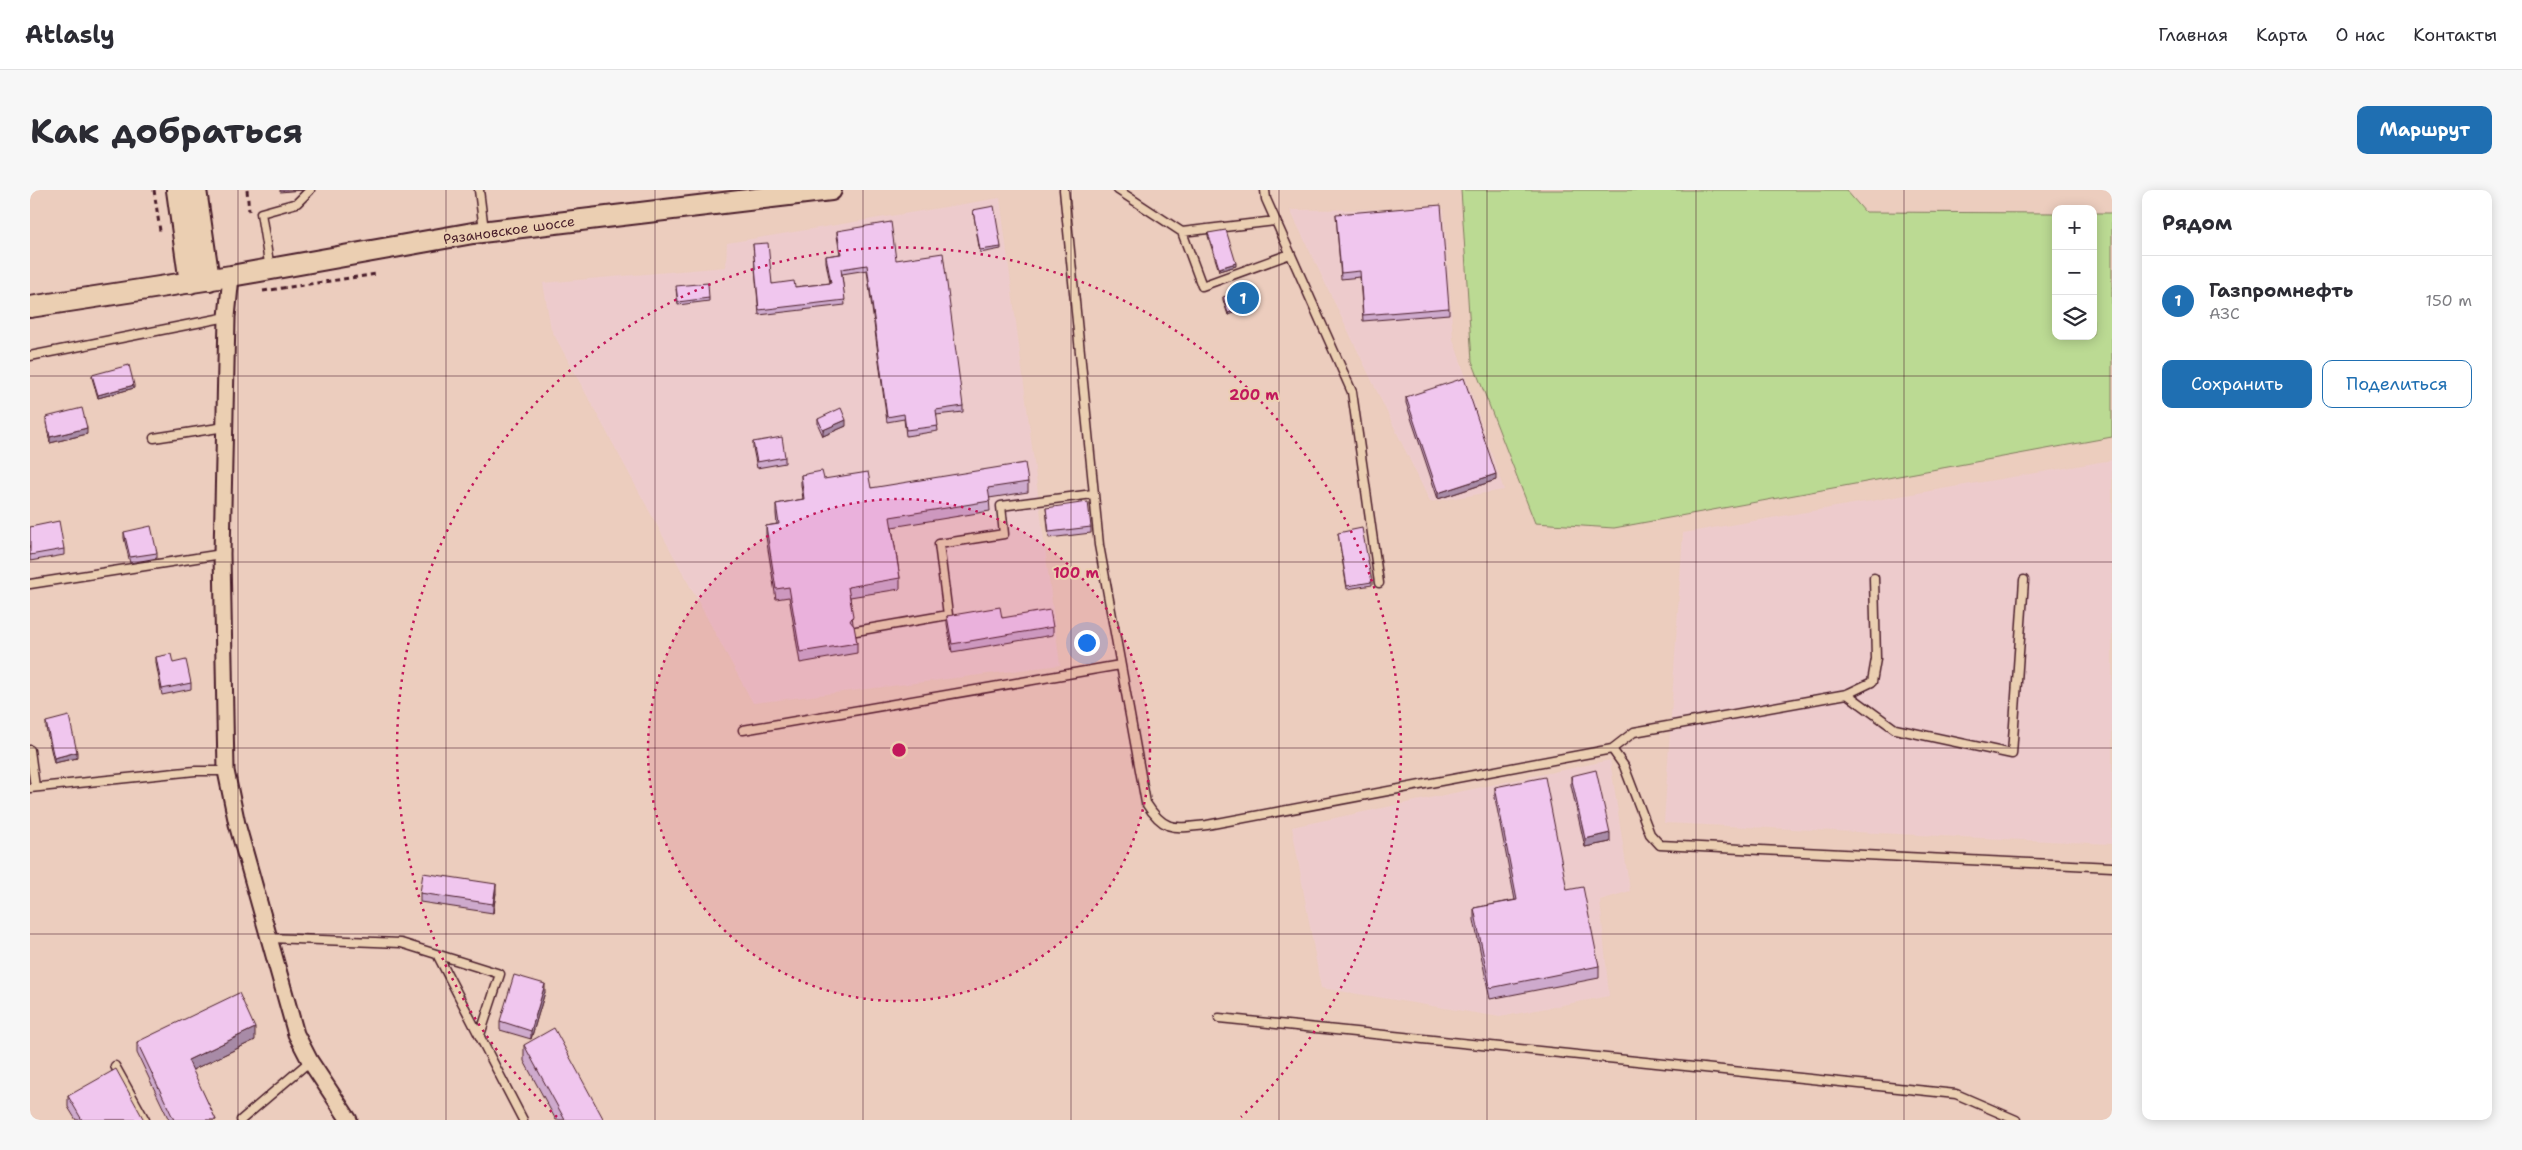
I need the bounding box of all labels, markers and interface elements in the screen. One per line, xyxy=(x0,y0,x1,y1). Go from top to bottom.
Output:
text: Atlasly xyxy=(25,19,115,51)
text: Главная xyxy=(2158,23,2228,47)
text: Карта xyxy=(2256,23,2308,47)
text: О нас xyxy=(2336,23,2385,47)
text: Контакты xyxy=(2413,23,2497,47)
button: Маршрут xyxy=(2357,106,2492,154)
text: Как добраться xyxy=(30,107,303,154)
map controls xyxy=(2052,205,2097,340)
button: + xyxy=(2052,205,2097,250)
text: Рядом xyxy=(2162,209,2232,237)
street label: Рязановское шоссе xyxy=(442,212,576,248)
button: − xyxy=(2052,250,2097,295)
text: Газпромнефть xyxy=(2209,278,2353,303)
pin: 1 xyxy=(1227,279,1259,317)
text: 1 xyxy=(2174,290,2182,311)
text: 150 m xyxy=(2425,290,2472,311)
button: layers xyxy=(2052,295,2097,340)
text: АЗС xyxy=(2209,303,2240,324)
button: Сохранить xyxy=(2162,360,2312,408)
button: Поделиться xyxy=(2322,360,2472,408)
text: 200 m xyxy=(1229,385,1279,405)
text: 100 m xyxy=(1053,563,1099,583)
your location xyxy=(1074,630,1100,656)
centre of rings xyxy=(890,741,908,759)

